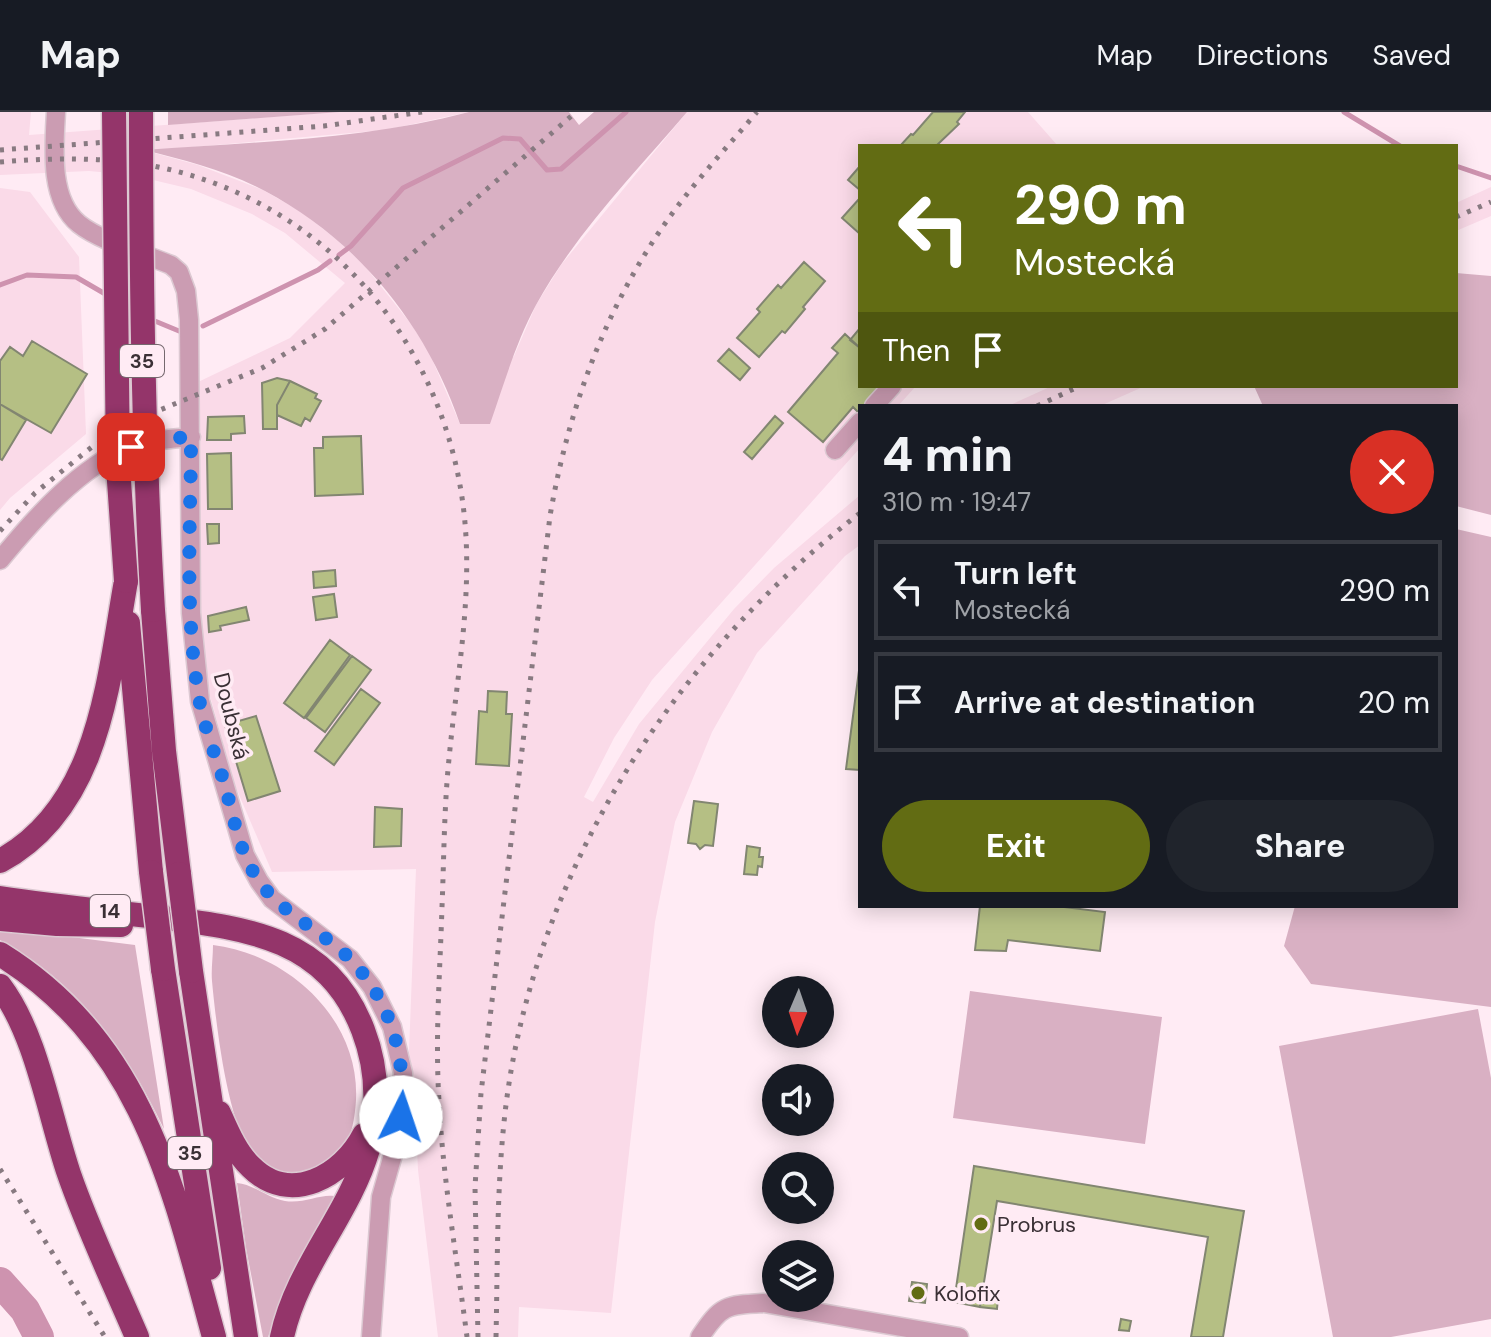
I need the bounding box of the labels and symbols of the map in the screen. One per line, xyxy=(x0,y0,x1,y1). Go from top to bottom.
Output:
road number: 35 xyxy=(120,345,164,377)
pin xyxy=(97,413,165,481)
street label: Doubská xyxy=(207,670,256,763)
road number: 14 xyxy=(90,895,130,927)
north arrow xyxy=(762,976,834,1048)
position arrow xyxy=(359,1075,443,1159)
road number: 35 xyxy=(168,1137,212,1169)
place label: Probrus xyxy=(997,1210,1076,1239)
marker: Probrus xyxy=(972,1215,990,1233)
place label: Kolofix xyxy=(934,1279,1001,1308)
marker: Kolofix xyxy=(909,1284,927,1302)

